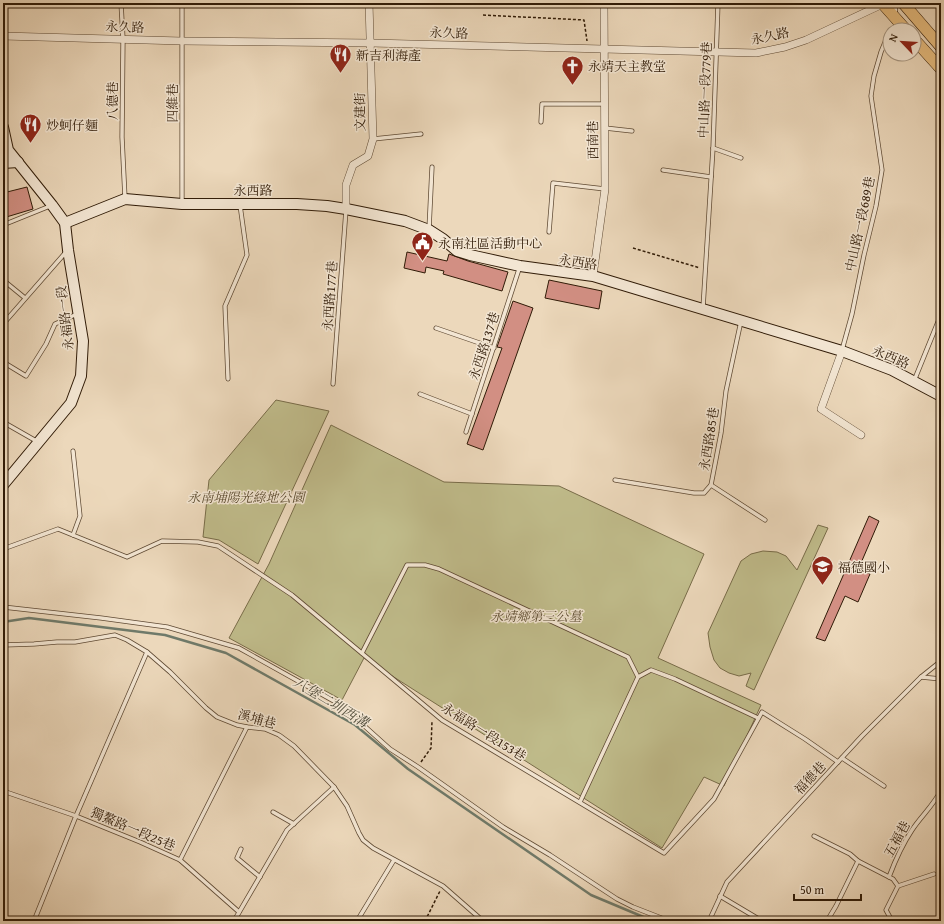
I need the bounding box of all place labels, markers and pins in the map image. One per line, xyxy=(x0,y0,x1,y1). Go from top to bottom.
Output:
restaurant icon: 新吉利海產 xyxy=(327,42,353,75)
place label: 新吉利海產 xyxy=(356,46,421,65)
church icon: 永靖天主教堂 xyxy=(560,53,586,86)
place label: 永靖天主教堂 xyxy=(588,57,666,76)
restaurant icon: 炒蚵仔麵 xyxy=(18,112,44,145)
place label: 炒蚵仔麵 xyxy=(46,116,98,135)
public building icon: 永南社區活動中心 xyxy=(409,230,435,263)
place label: 永南社區活動中心 xyxy=(438,234,542,253)
school or university icon: 福德國小 xyxy=(810,554,836,587)
place label: 福德國小 xyxy=(838,558,890,577)

